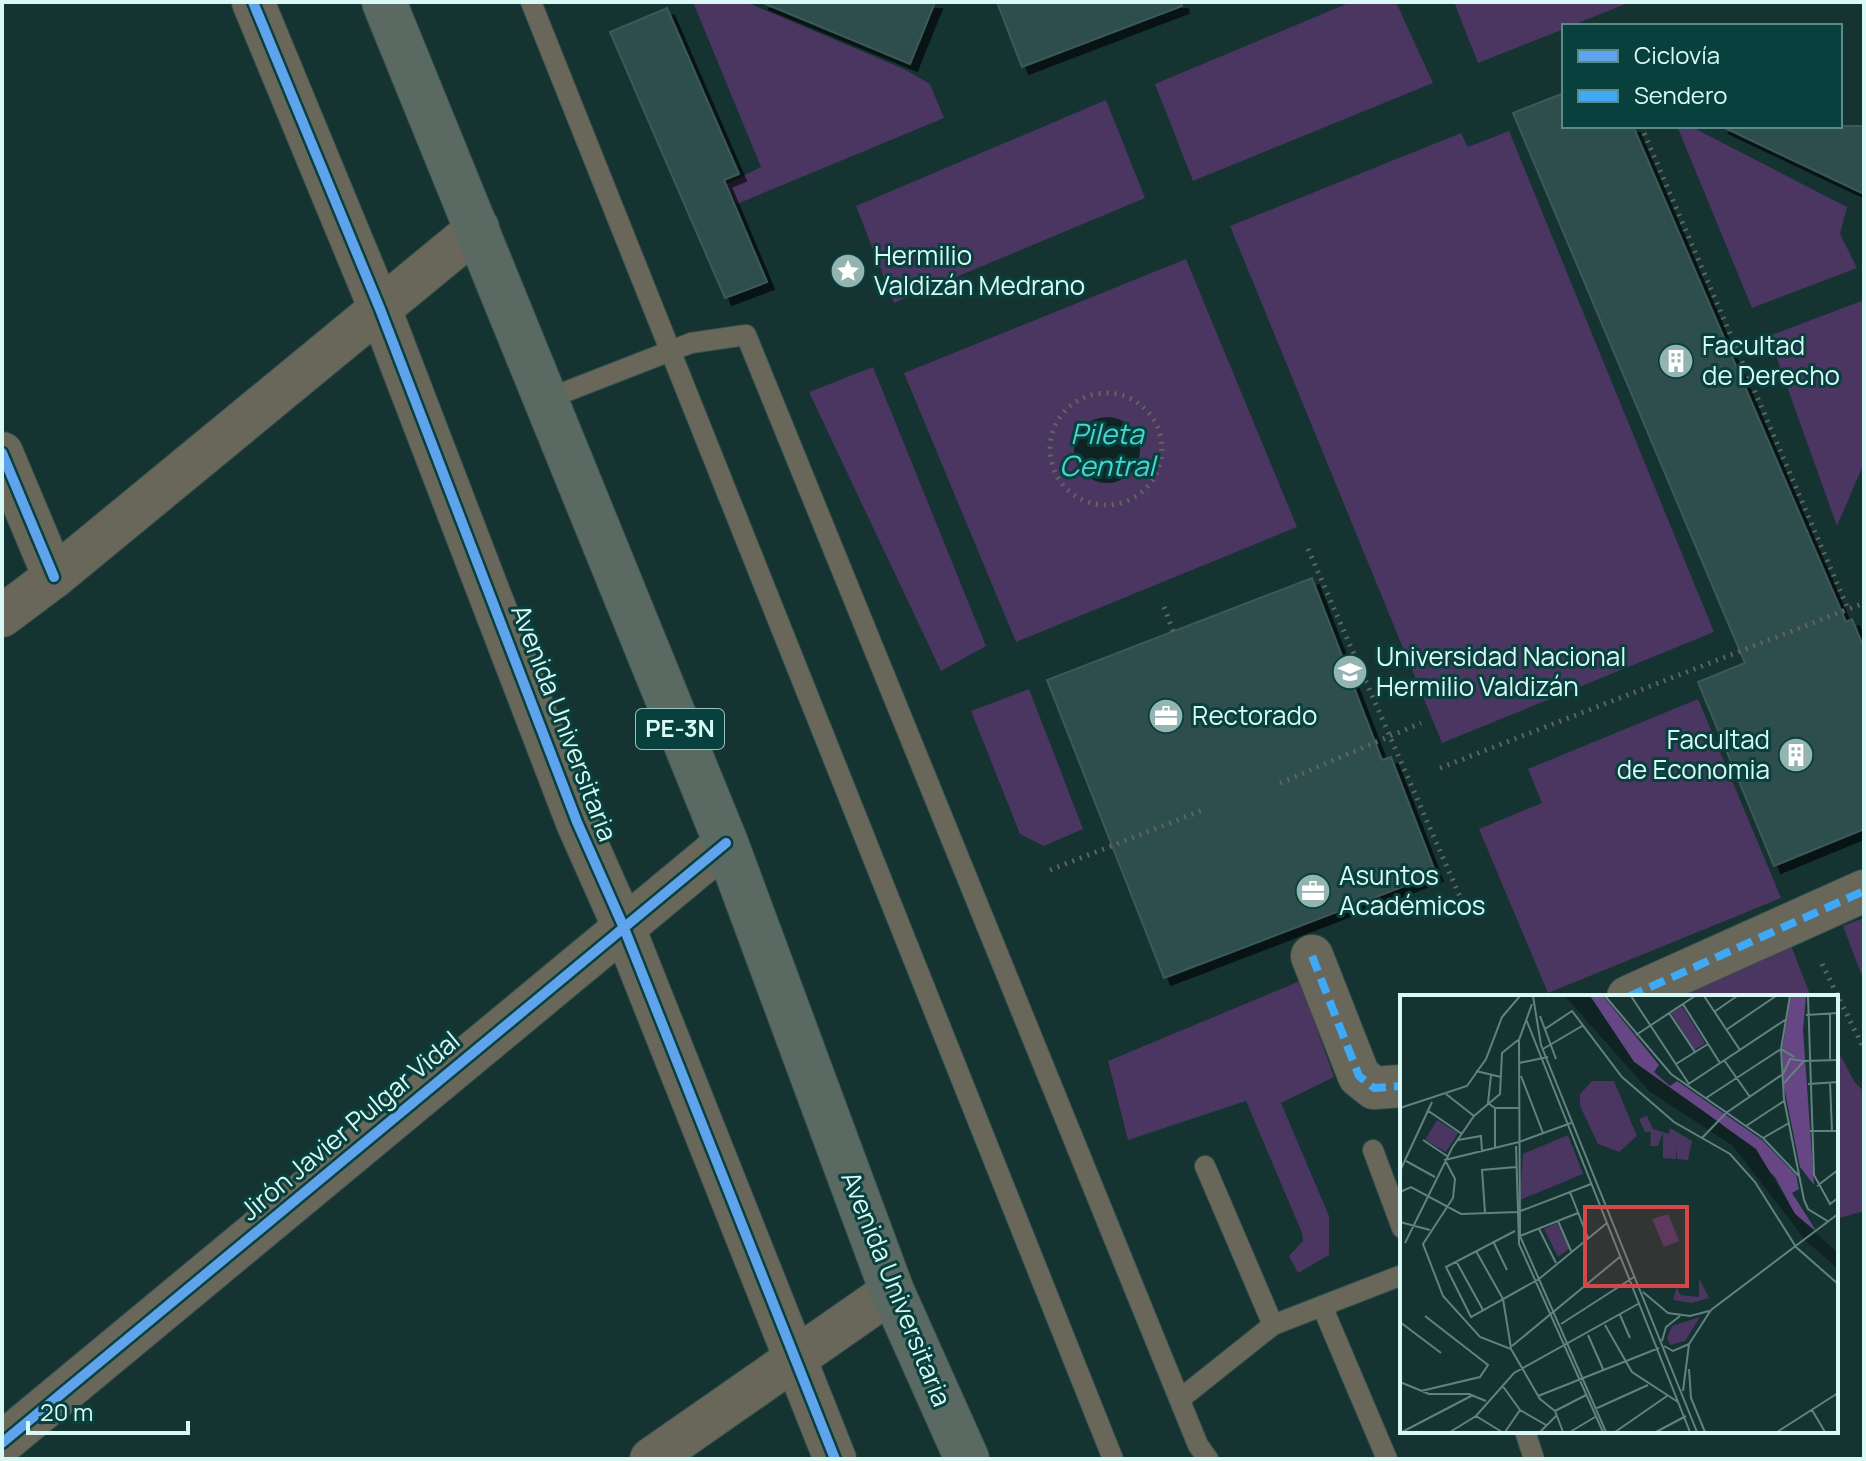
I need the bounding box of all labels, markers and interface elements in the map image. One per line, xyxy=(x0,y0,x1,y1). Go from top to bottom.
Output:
legend xyxy=(1562,24,1842,128)
text: Ciclovía xyxy=(1634,38,1720,71)
text: Sendero xyxy=(1634,78,1728,111)
place label: Hermilio Valdizán Medrano xyxy=(874,237,1085,303)
place icon: Hermilio Valdizán Medrano xyxy=(829,252,867,290)
place label: Facultad de Derecho xyxy=(1702,327,1840,393)
building icon: Facultad de Derecho xyxy=(1657,342,1695,380)
water label: Pileta Central xyxy=(1059,414,1158,484)
street label: Avenida Universitaria xyxy=(503,599,627,846)
place label: Universidad Nacional Hermilio Valdizán xyxy=(1376,638,1626,704)
school or university icon: Universidad Nacional Hermilio Valdizán xyxy=(1331,653,1369,691)
office icon: Rectorado xyxy=(1147,697,1185,735)
place label: Rectorado xyxy=(1192,697,1317,733)
road number: PE-3N xyxy=(636,709,724,749)
place label: Facultad de Economia xyxy=(1617,721,1770,787)
building icon: Facultad de Economia xyxy=(1777,736,1815,774)
place label: Asuntos Académicos xyxy=(1339,857,1485,923)
office icon: Asuntos Académicos xyxy=(1294,872,1332,910)
inset map xyxy=(1400,995,1838,1433)
street label: Jirón Javier Pulgar Vidal xyxy=(232,1022,467,1228)
street label: Avenida Universitaria xyxy=(833,1166,961,1411)
scale bar xyxy=(28,1385,188,1435)
text: 20 m xyxy=(40,1395,93,1428)

